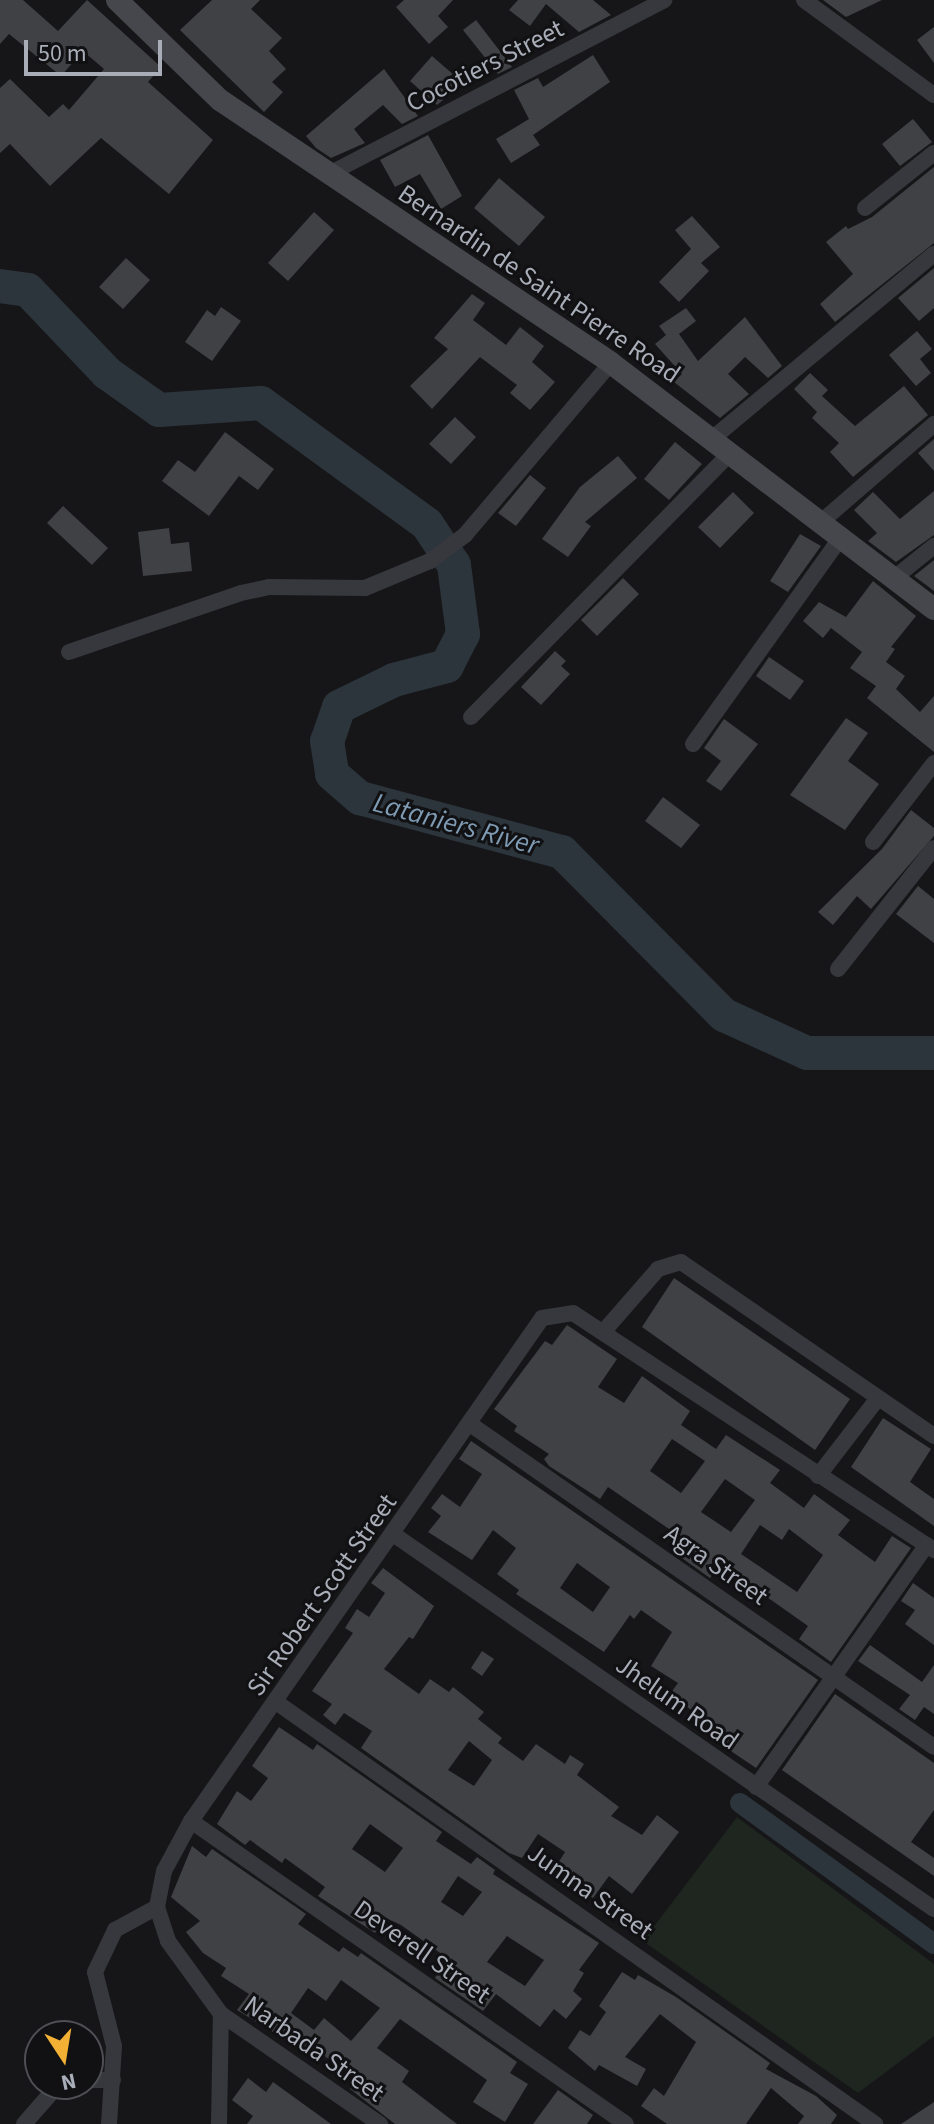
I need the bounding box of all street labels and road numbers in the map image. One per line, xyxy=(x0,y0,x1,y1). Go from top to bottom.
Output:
street label: Cocotiers Street xyxy=(401,13,569,119)
street label: Bernardin de Saint Pierre Road xyxy=(392,178,686,390)
street label: Sir Robert Scott Street xyxy=(240,1488,404,1702)
street label: Agra Street xyxy=(658,1518,774,1612)
street label: Jhelum Road xyxy=(610,1649,744,1757)
street label: Jumna Street xyxy=(521,1837,659,1947)
street label: Deverell Street xyxy=(348,1894,496,2010)
street label: Narbada Street xyxy=(238,1989,390,2109)

